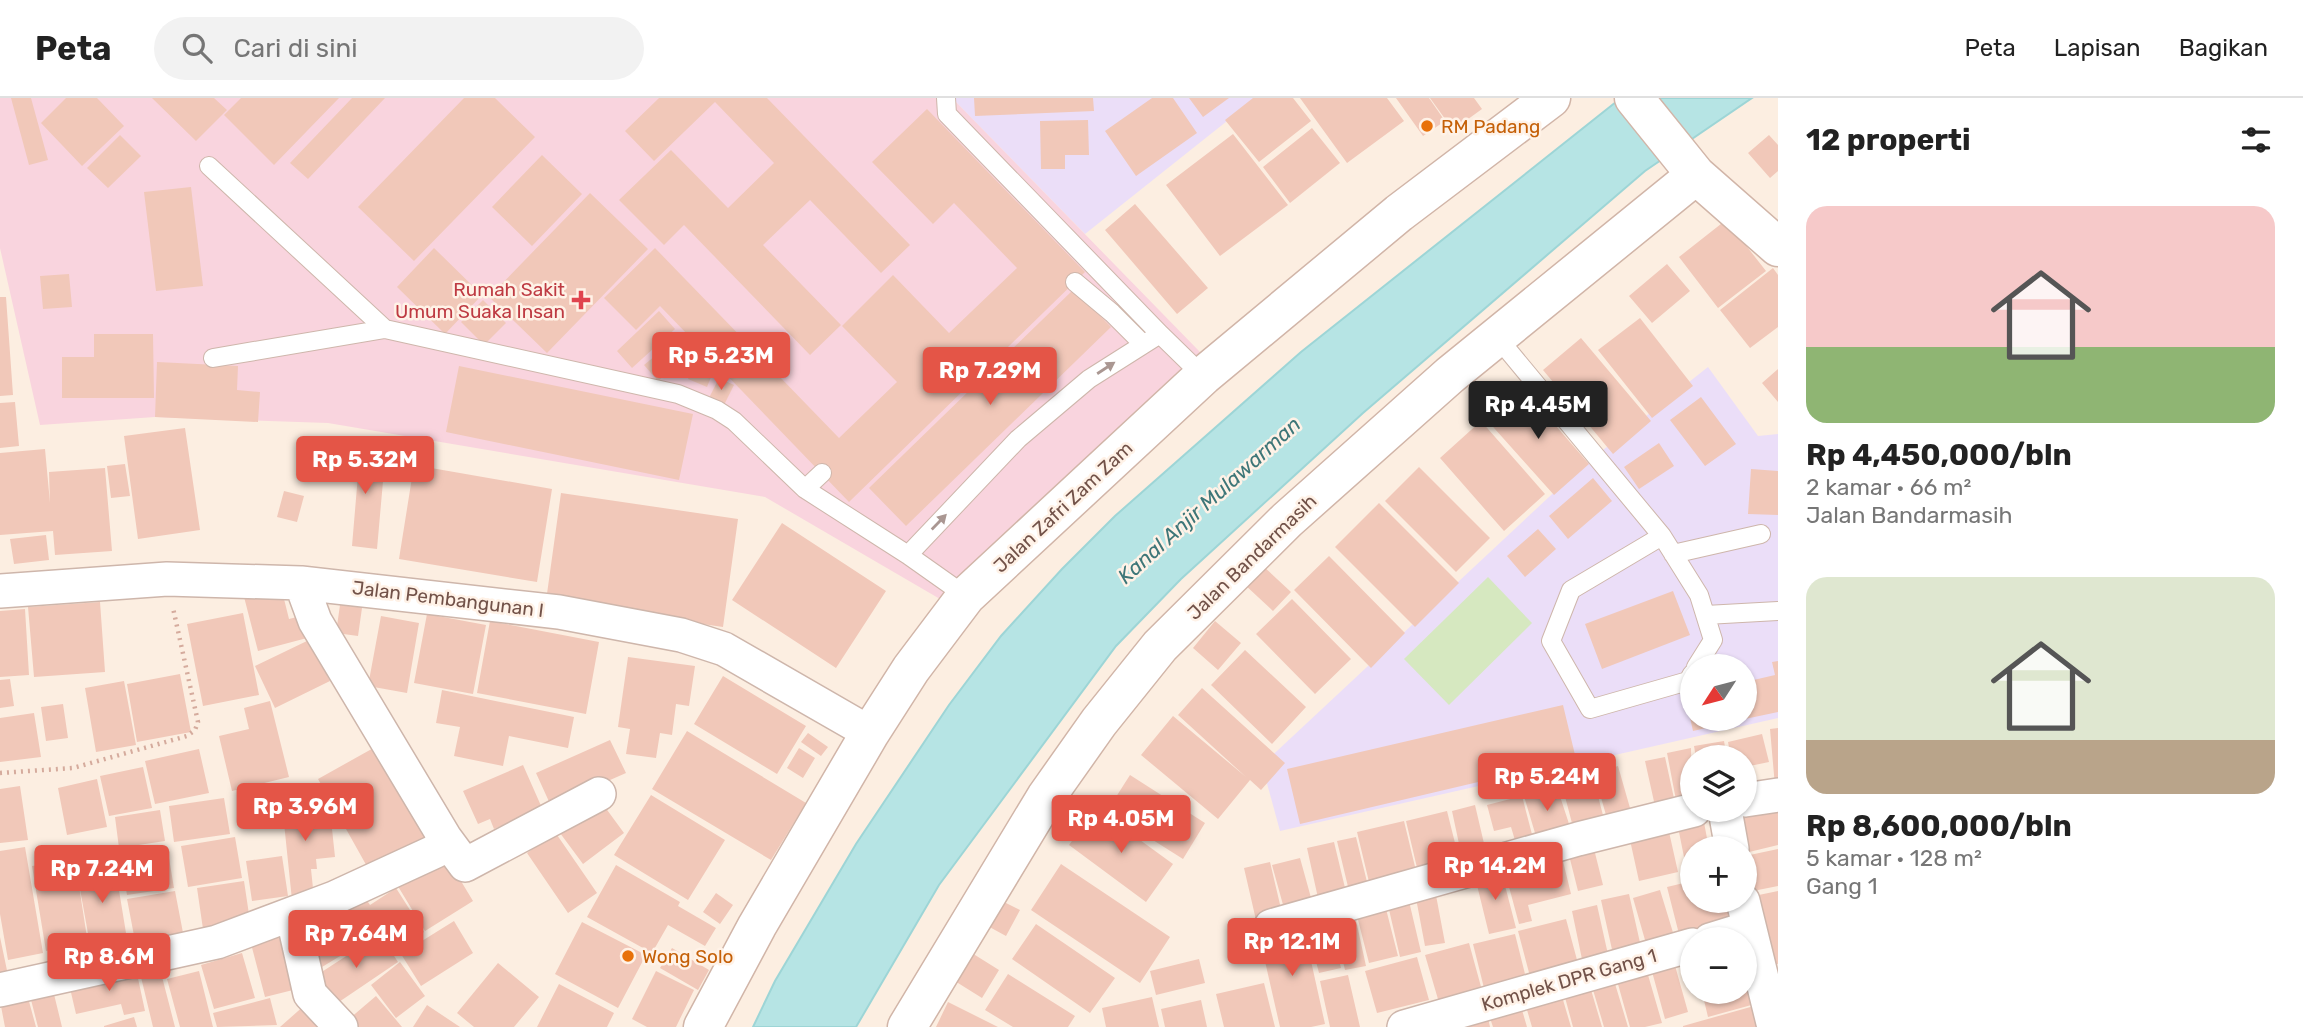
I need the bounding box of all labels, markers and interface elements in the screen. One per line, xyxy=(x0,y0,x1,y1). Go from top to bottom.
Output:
search box xyxy=(154,17,644,80)
text: Peta xyxy=(35,29,112,68)
icon: search xyxy=(178,29,216,67)
text: Cari di sini xyxy=(234,33,357,64)
text: Peta xyxy=(1964,34,2016,62)
text: Lapisan xyxy=(2054,34,2141,62)
text: Bagikan xyxy=(2179,34,2268,62)
place label: RM Padang xyxy=(1441,115,1540,138)
marker: RM Padang xyxy=(1419,118,1435,134)
icon: filters xyxy=(2237,121,2275,159)
text: 12 properti xyxy=(1806,122,1971,158)
icon: home xyxy=(1978,252,2104,378)
place label: Rumah Sakit Umum Suaka Insan xyxy=(395,278,566,323)
marker: Rumah Sakit Umum Suaka Insan xyxy=(571,290,591,310)
pin: Rp 5.23M xyxy=(649,332,793,392)
text: Rp 5.23M xyxy=(668,341,774,369)
pin: Rp 7.29M xyxy=(918,348,1062,407)
text: Rp 7.29M xyxy=(939,356,1041,384)
one-way arrow xyxy=(1097,361,1115,375)
pin: Rp 4.45M xyxy=(1466,382,1610,441)
text: Rp 4.45M xyxy=(1485,390,1591,418)
water label: Kanal Anjir Mulawarman xyxy=(1112,411,1306,589)
pin: Rp 5.32M xyxy=(293,436,437,496)
street label: Jalan Zafri Zam Zam xyxy=(989,437,1137,577)
text: Rp 4,450,000/bln xyxy=(1806,437,2072,473)
text: Rp 5.32M xyxy=(312,445,418,473)
text: 2 kamar · 66 m² xyxy=(1806,473,1971,501)
street label: Jalan Bandarmasih xyxy=(1183,489,1321,625)
text: Jalan Bandarmasih xyxy=(1806,501,2013,529)
one-way arrow xyxy=(931,514,947,531)
street label: Jalan Pembangunan I xyxy=(351,576,545,622)
icon: home xyxy=(1978,623,2104,749)
north arrow xyxy=(1680,654,1757,732)
map controls xyxy=(1680,654,1757,1004)
button: layers xyxy=(1680,745,1757,822)
pin: Rp 5.24M xyxy=(1475,754,1619,813)
text: Rp 5.24M xyxy=(1494,762,1600,790)
pin: Rp 3.96M xyxy=(233,784,377,843)
text: Rp 3.96M xyxy=(253,792,357,820)
pin: Rp 4.05M xyxy=(1049,796,1193,855)
text: Rp 4.05M xyxy=(1068,804,1174,832)
text: Rp 8,600,000/bln xyxy=(1806,808,2072,844)
button: + xyxy=(1680,836,1757,913)
pin: Rp 14.2M xyxy=(1423,842,1567,902)
text: 5 kamar · 128 m² xyxy=(1806,844,1982,872)
pin: Rp 7.24M xyxy=(30,846,174,905)
text: Rp 14.2M xyxy=(1444,851,1546,879)
text: Rp 7.24M xyxy=(50,854,154,882)
text: Gang 1 xyxy=(1806,872,1878,900)
pin: Rp 7.64M xyxy=(284,910,428,970)
pin: Rp 12.1M xyxy=(1220,918,1364,978)
text: Rp 7.64M xyxy=(304,919,408,947)
text: Rp 12.1M xyxy=(1243,927,1341,955)
button: − xyxy=(1680,927,1757,1004)
pin: Rp 8.6M xyxy=(44,934,174,993)
text: Rp 8.6M xyxy=(63,942,155,970)
street label: Komplek DPR Gang 1 xyxy=(1479,944,1659,1016)
place label: Wong Solo xyxy=(642,945,734,968)
marker: Wong Solo xyxy=(620,948,636,964)

